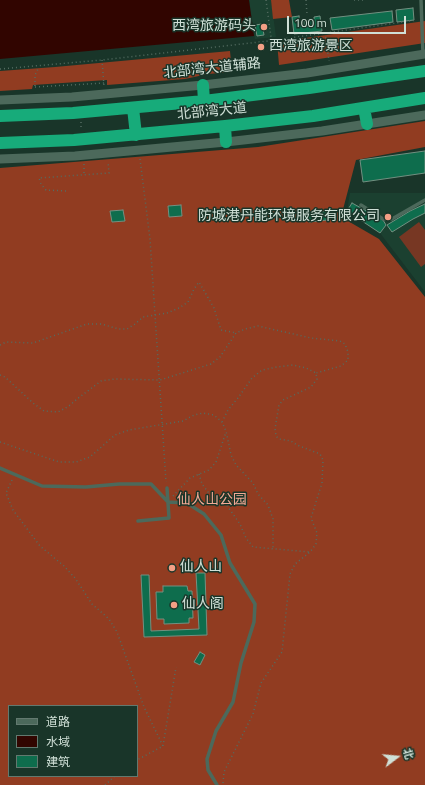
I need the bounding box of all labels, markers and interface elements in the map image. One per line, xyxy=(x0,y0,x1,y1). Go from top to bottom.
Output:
scale bar xyxy=(289,8,408,34)
text: 100 m xyxy=(294,13,327,32)
place label: 西湾旅游码头 xyxy=(172,19,256,35)
marker: 西湾旅游码头 xyxy=(259,22,269,32)
place label: 西湾旅游景区 xyxy=(269,39,353,55)
marker: 西湾旅游景区 xyxy=(256,42,266,52)
street label: 北部湾大道辅路 xyxy=(162,56,262,82)
street label: 北部湾大道 xyxy=(176,100,248,124)
place label: 防城港丹能环境服务有限公司 xyxy=(198,209,380,225)
marker: 防城港丹能环境服务有限公司 xyxy=(383,212,393,222)
park label: 仙人山公园 xyxy=(177,493,247,509)
place label: 仙人山 xyxy=(180,560,222,576)
marker: 仙人山 xyxy=(167,563,177,573)
place label: 仙人阁 xyxy=(182,597,224,613)
marker: 仙人阁 xyxy=(169,600,179,610)
legend xyxy=(8,705,138,777)
text: 道路 xyxy=(46,712,70,731)
text: 水域 xyxy=(46,732,70,751)
north arrow xyxy=(377,737,417,777)
text: 北 xyxy=(399,746,418,761)
text: 建筑 xyxy=(46,752,70,771)

